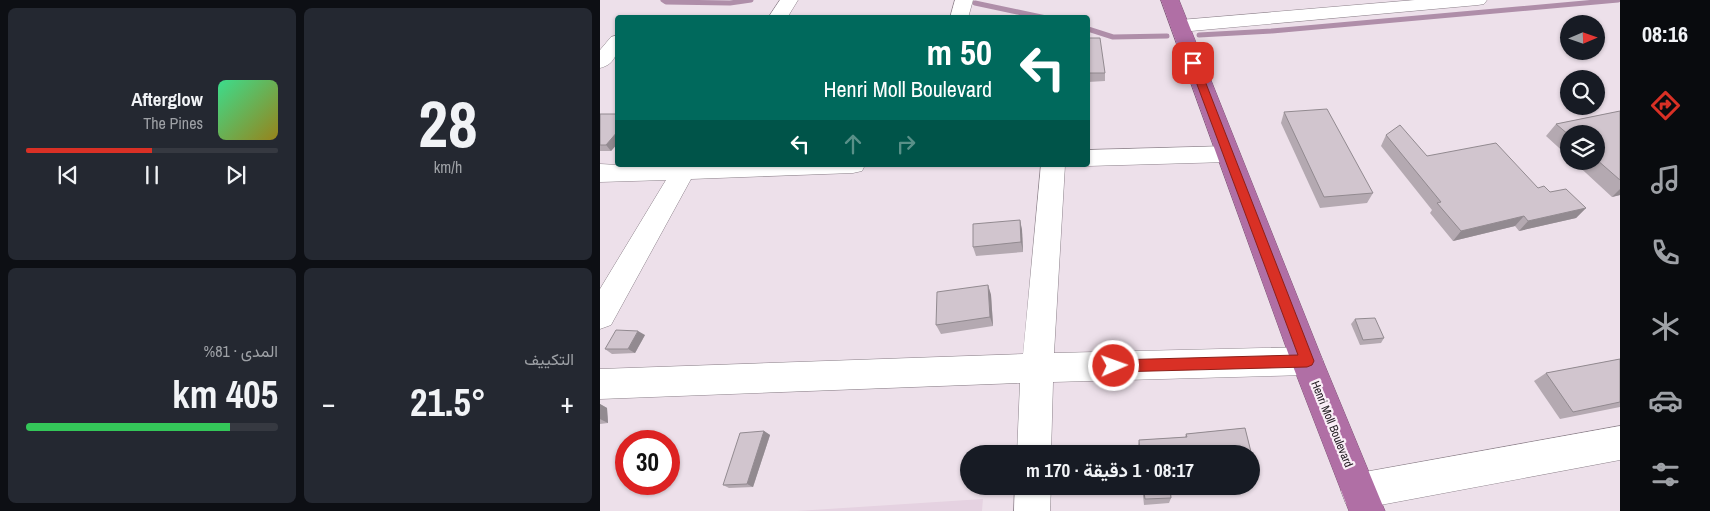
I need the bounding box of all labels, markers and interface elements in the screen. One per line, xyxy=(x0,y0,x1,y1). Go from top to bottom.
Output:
north arrow xyxy=(1560,15,1605,60)
map controls xyxy=(1560,15,1605,170)
text: 08:16 xyxy=(1642,19,1688,49)
text: 50 m xyxy=(927,29,992,76)
icon: left xyxy=(1010,35,1075,100)
pin xyxy=(1172,42,1214,84)
icon: arrive xyxy=(1179,49,1207,77)
button: search xyxy=(1560,70,1605,115)
text: Henri Moll Boulevard xyxy=(824,74,992,104)
text: 28 xyxy=(418,80,478,167)
text: Afterglow xyxy=(131,86,203,112)
icon: directions xyxy=(1648,88,1683,123)
text: The Pines xyxy=(143,112,203,134)
button: layers xyxy=(1560,125,1605,170)
icon: left xyxy=(786,130,814,158)
icon: ahead xyxy=(839,130,867,158)
icon: right xyxy=(892,130,920,158)
text: km/h xyxy=(434,156,462,178)
icon: previous xyxy=(54,161,82,189)
icon: pause xyxy=(138,161,166,189)
icon: next xyxy=(222,161,250,189)
icon: music xyxy=(1648,162,1683,197)
icon: phone xyxy=(1648,235,1683,270)
icon: climate xyxy=(1648,309,1683,344)
position arrow xyxy=(1087,339,1139,391)
text: المدى · 81% xyxy=(204,340,278,362)
text: التكييف xyxy=(524,348,574,370)
text: 405 km xyxy=(172,369,278,420)
text: 21.5° xyxy=(410,377,486,428)
street label: Henri Moll Boulevard xyxy=(1307,378,1357,470)
icon: car xyxy=(1648,383,1683,418)
text: − xyxy=(322,384,335,422)
text: + xyxy=(561,384,574,422)
speed limit sign: 30 xyxy=(615,430,680,495)
text: 08:17 · 1 دقيقة · 170 m xyxy=(1026,457,1194,483)
icon: filters xyxy=(1648,457,1683,492)

